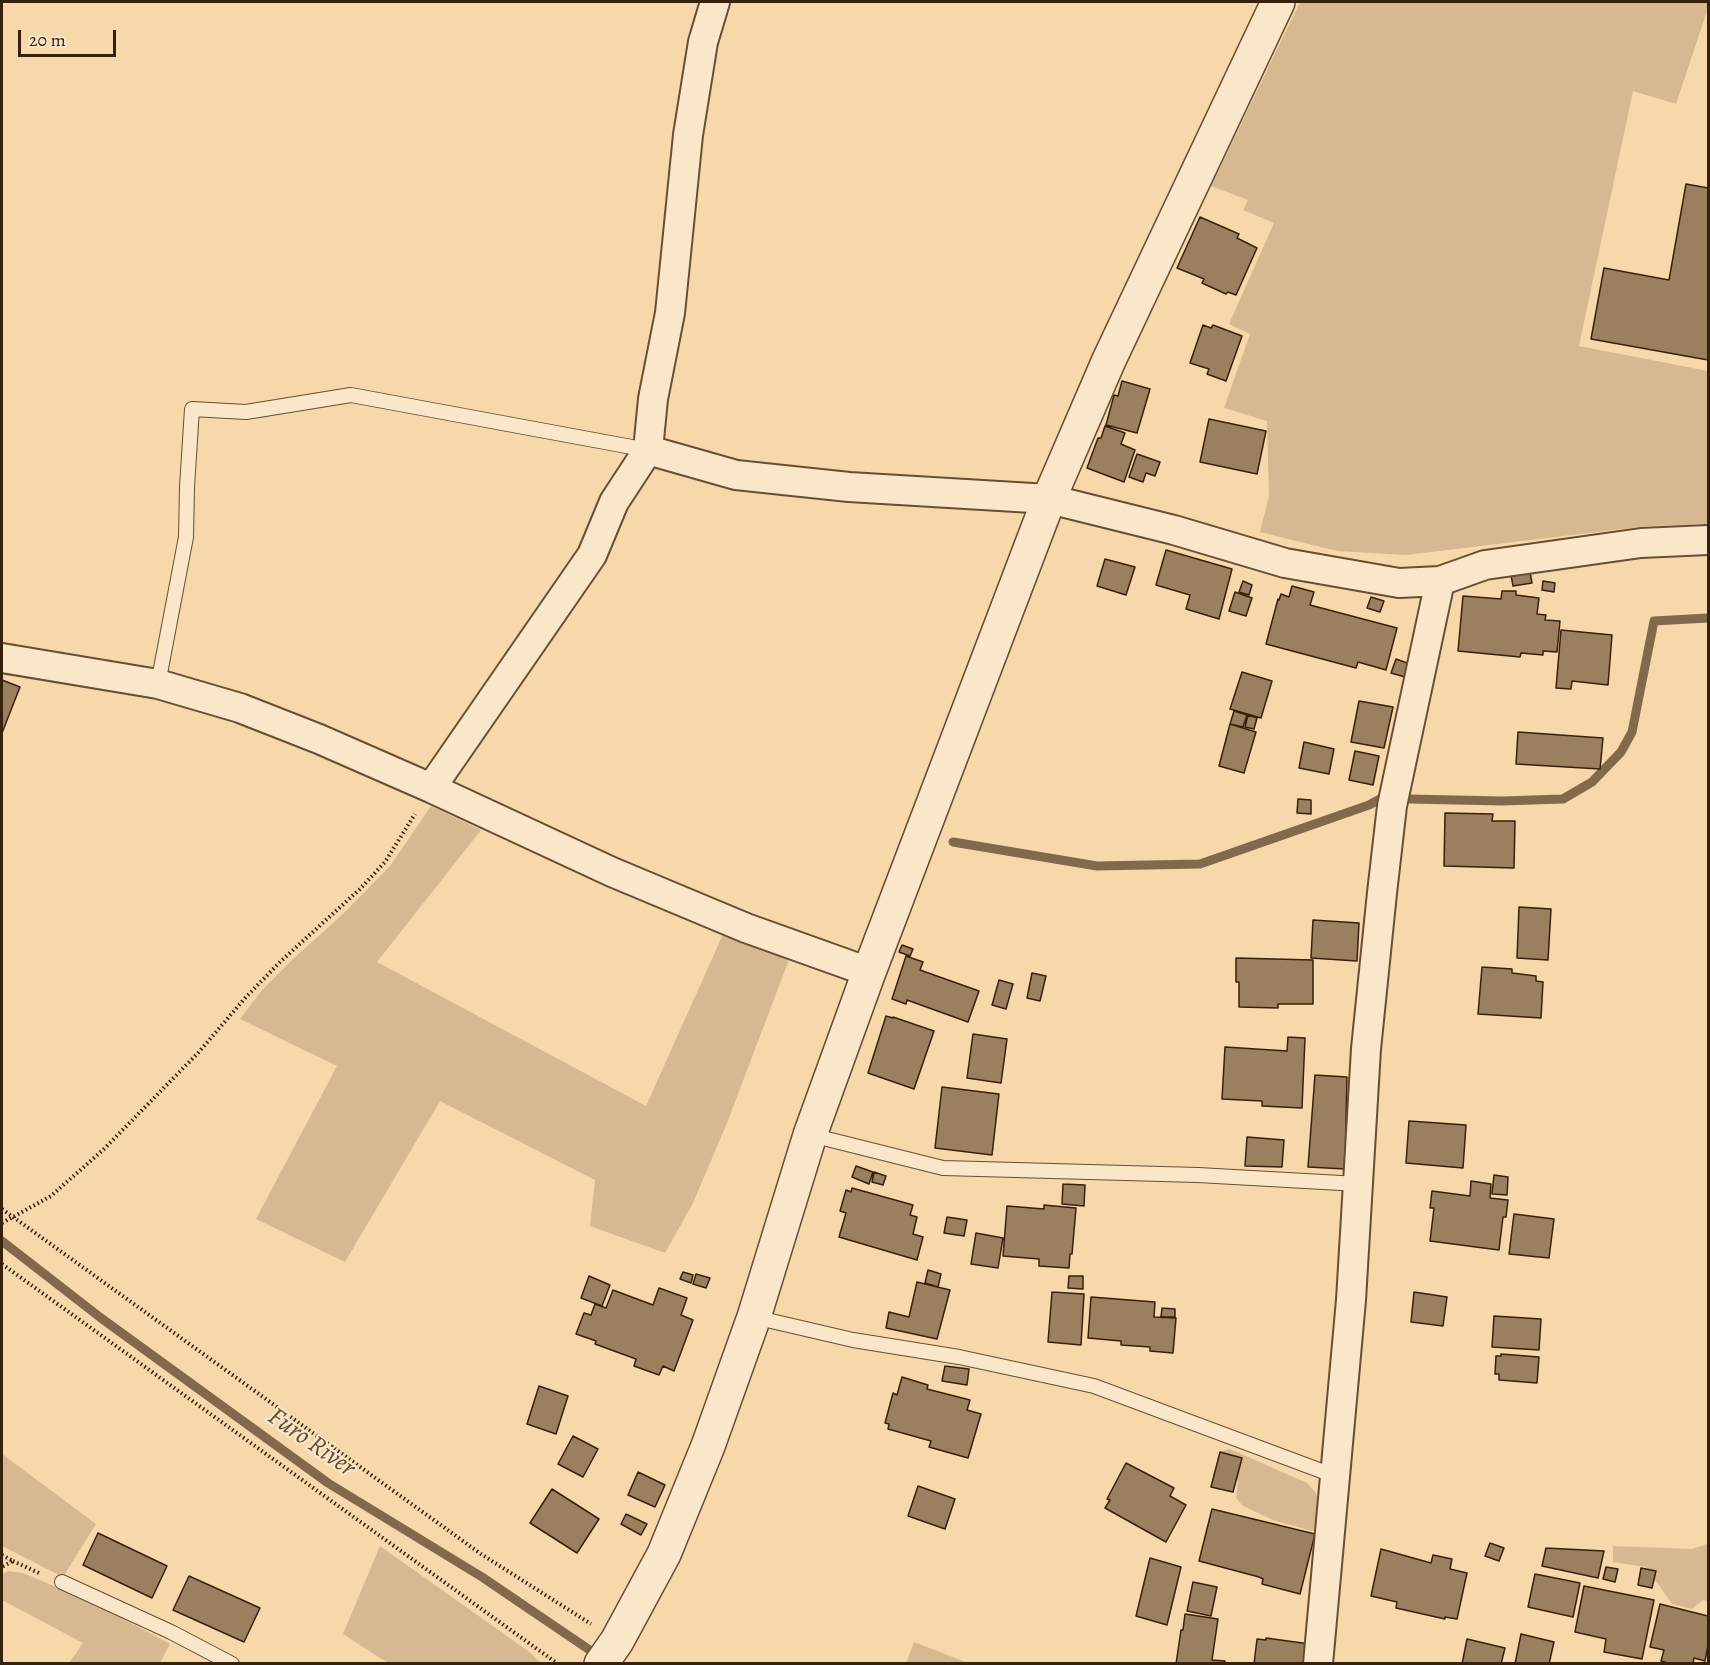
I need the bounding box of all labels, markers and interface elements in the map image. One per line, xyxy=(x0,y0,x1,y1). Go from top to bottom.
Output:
scale bar xyxy=(21,18,118,56)
text: 20 m xyxy=(29,28,66,52)
water label: Furo River xyxy=(261,1402,361,1484)

